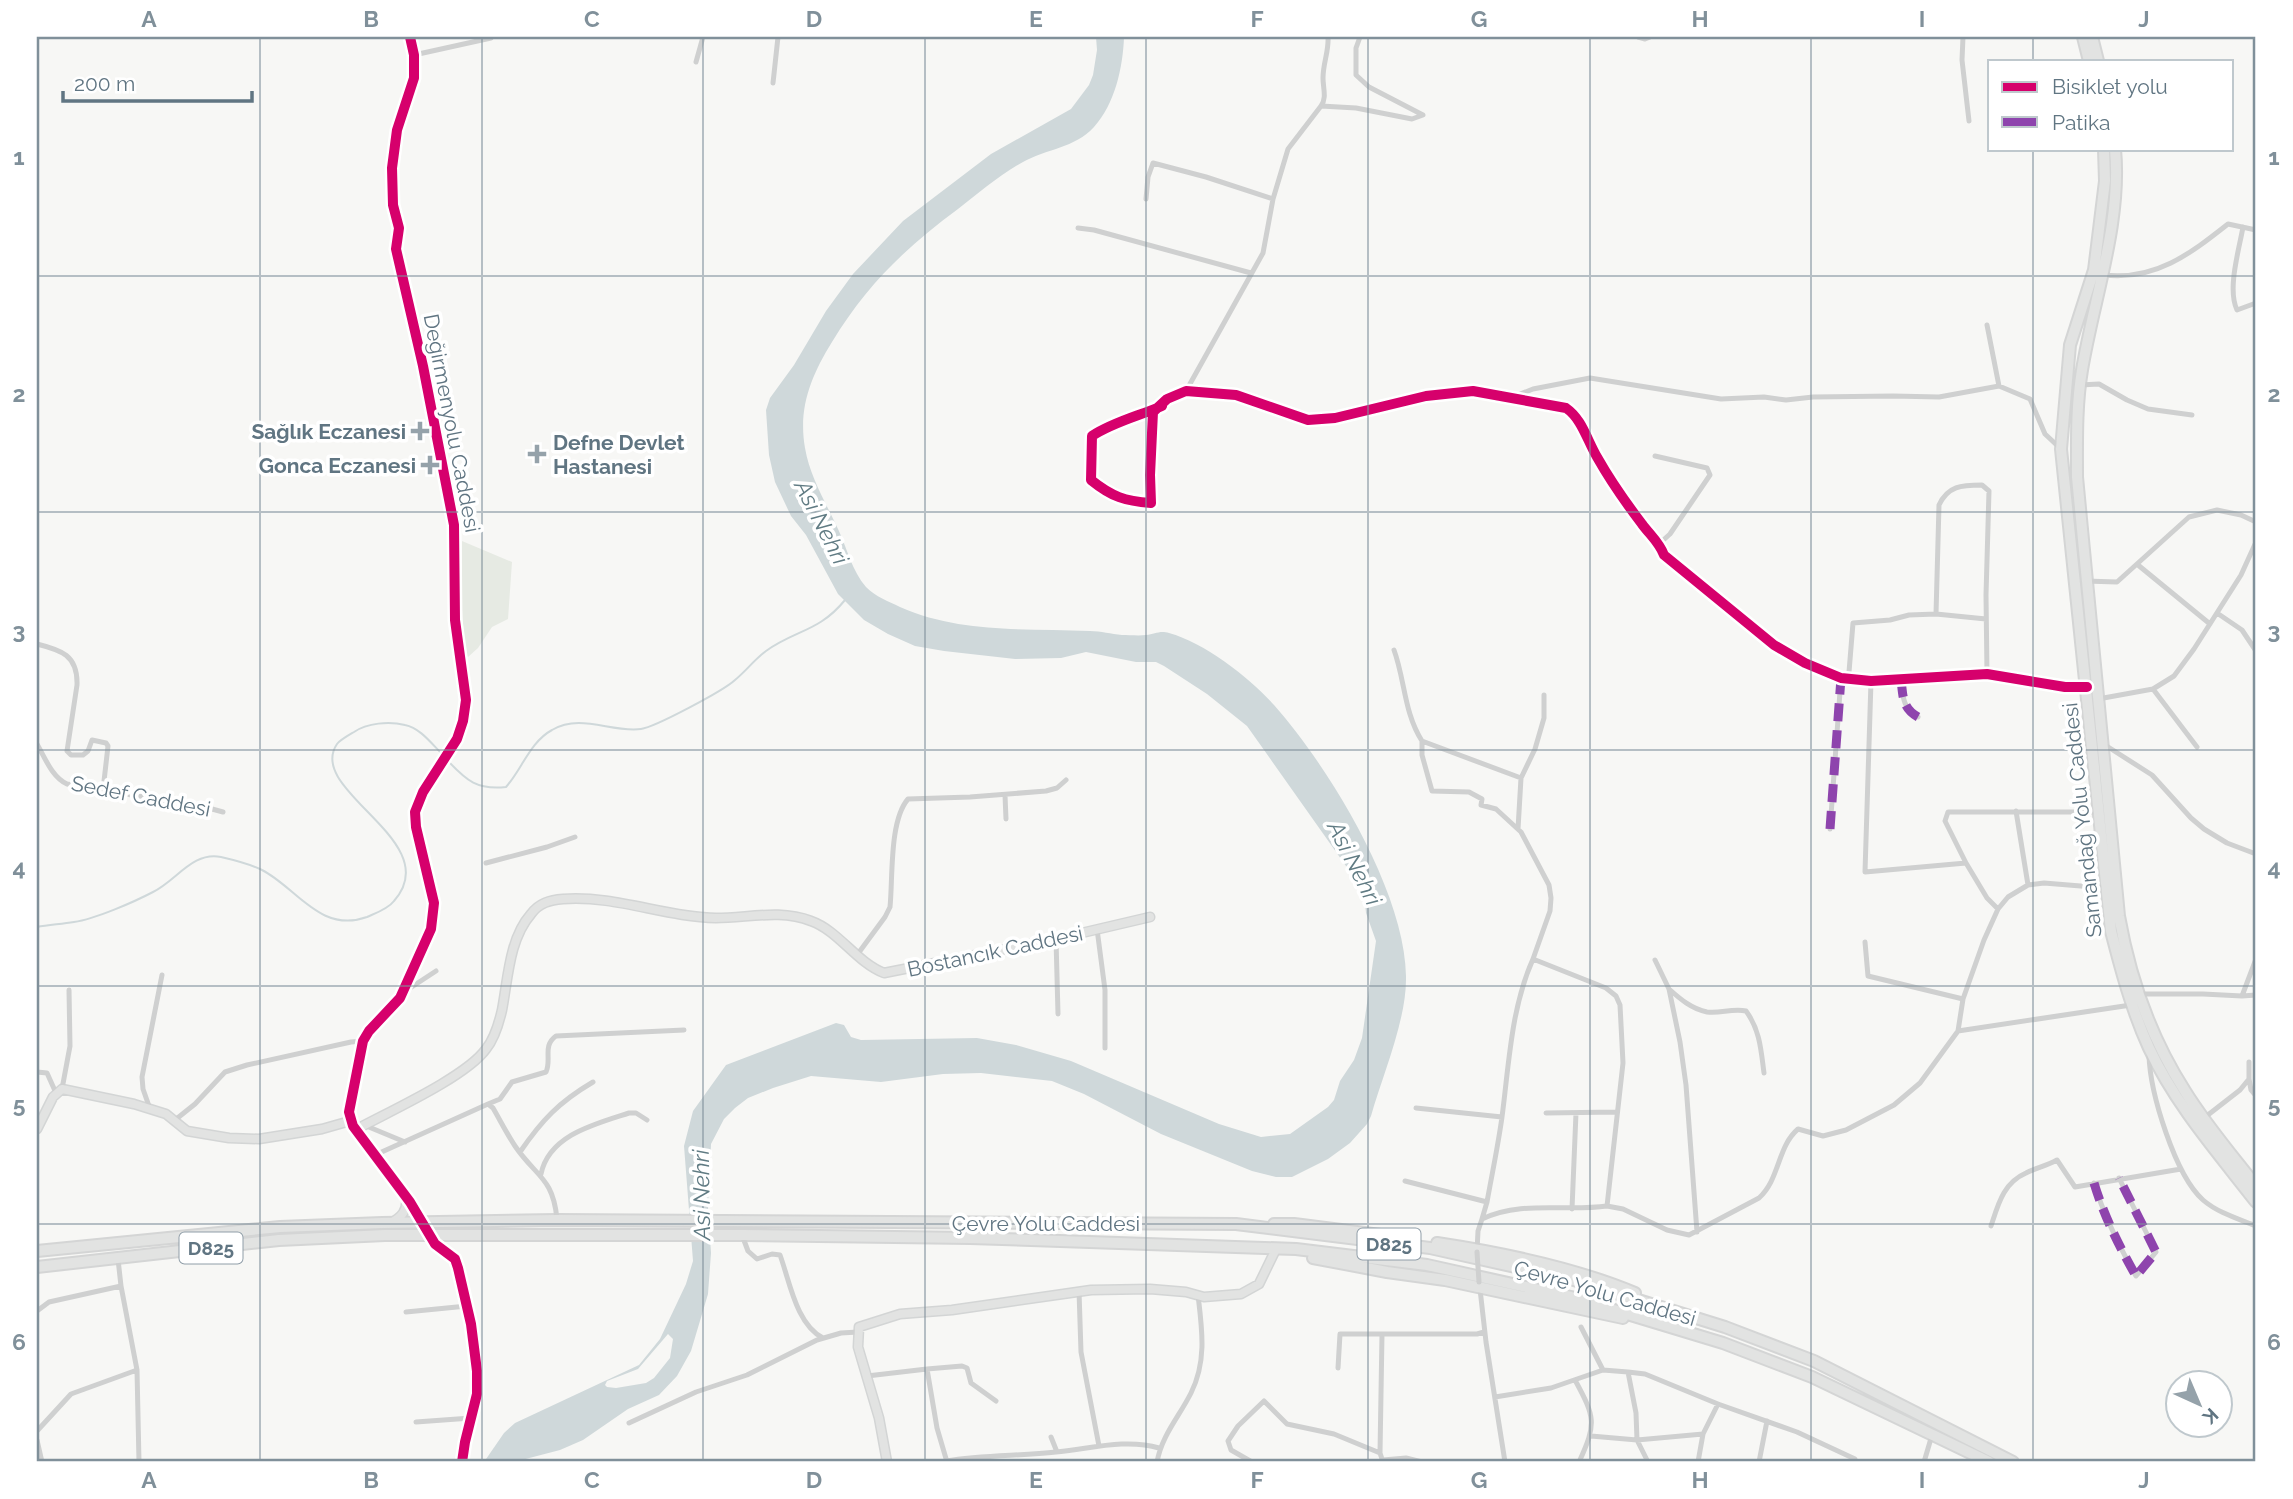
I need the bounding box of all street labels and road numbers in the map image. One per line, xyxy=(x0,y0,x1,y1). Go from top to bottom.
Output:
street label: Değirmenyolu Caddesi xyxy=(419,312,485,534)
street label: Samandağ Yolu Caddesi xyxy=(2057,701,2107,939)
street label: Sedef Caddesi xyxy=(69,770,213,822)
street label: Bostancık Caddesi xyxy=(905,920,1085,982)
street label: Çevre Yolu Caddesi xyxy=(952,1211,1140,1236)
road number: D825 xyxy=(1358,1228,1420,1260)
road number: D825 xyxy=(180,1232,242,1264)
street label: Çevre Yolu Caddesi xyxy=(1511,1255,1699,1331)

